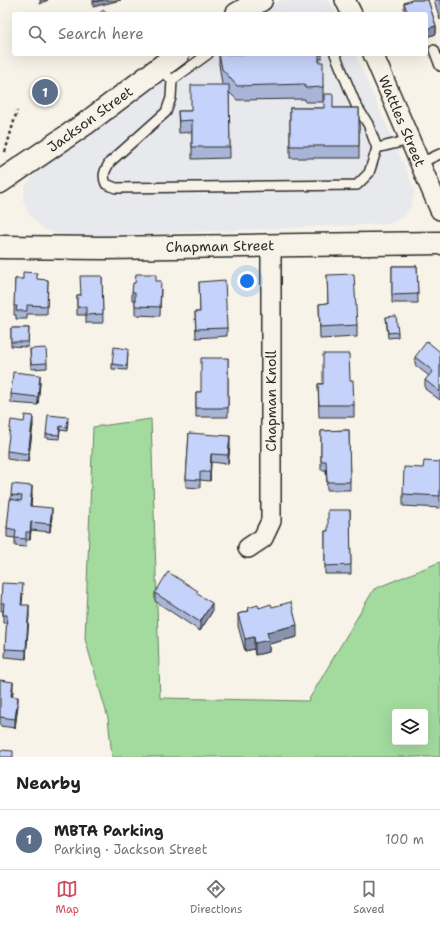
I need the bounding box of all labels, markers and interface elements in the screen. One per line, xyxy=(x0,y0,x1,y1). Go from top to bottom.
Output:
search box xyxy=(12,12,428,56)
icon: search xyxy=(26,23,48,45)
text: Search here xyxy=(58,24,144,44)
street label: Wattles Street xyxy=(375,72,429,170)
pin: 1 xyxy=(32,77,58,107)
street label: Jackson Street xyxy=(44,82,136,156)
street label: Chapman Street xyxy=(165,236,275,256)
your location xyxy=(237,271,257,291)
street label: Chapman Knoll xyxy=(262,349,280,452)
map controls xyxy=(392,709,428,745)
button: layers xyxy=(392,709,428,745)
text: Nearby xyxy=(16,772,81,794)
text: MBTA Parking xyxy=(54,821,163,841)
text: 1 xyxy=(26,831,32,848)
text: 100 m xyxy=(385,831,424,848)
text: Parking · Jackson Street xyxy=(54,841,207,858)
tab: Map xyxy=(55,878,79,917)
tab: Directions xyxy=(190,878,242,917)
tab: Saved xyxy=(353,878,385,917)

